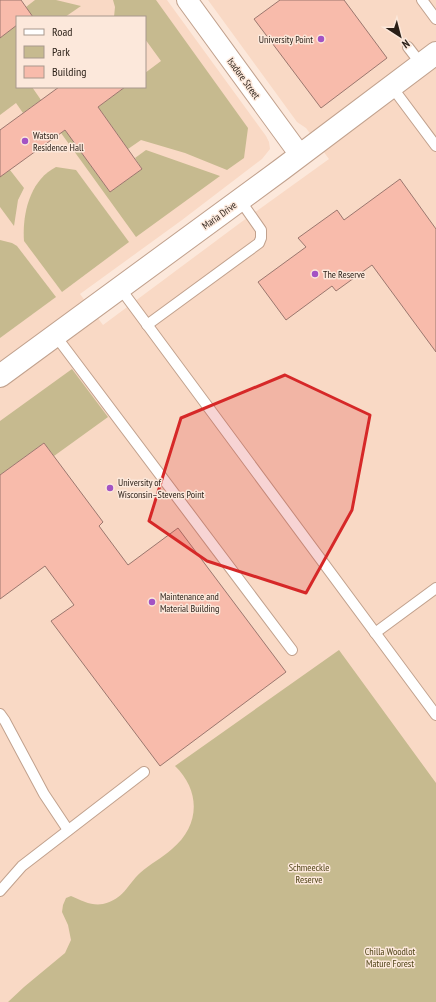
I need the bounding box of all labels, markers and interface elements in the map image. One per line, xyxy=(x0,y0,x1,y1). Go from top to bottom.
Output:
legend xyxy=(16,16,146,88)
north arrow xyxy=(380,16,420,56)
text: Road xyxy=(52,24,72,39)
place label: University Point xyxy=(259,33,313,46)
marker: University Point xyxy=(316,34,326,44)
text: N xyxy=(399,37,412,52)
text: Park xyxy=(52,44,70,59)
street label: Isadore Street xyxy=(224,55,263,102)
text: Building xyxy=(52,64,87,79)
place label: Watson Residence Hall xyxy=(33,129,84,154)
marker: Watson Residence Hall xyxy=(20,136,30,146)
street label: Maria Drive xyxy=(199,199,239,232)
place label: The Reserve xyxy=(323,268,365,281)
marker: The Reserve xyxy=(310,269,320,279)
place label: University of Wisconsin–Stevens Point xyxy=(118,476,205,501)
marker: University of Wisconsin–Stevens Point xyxy=(105,483,115,493)
place label: Maintenance and Material Building xyxy=(160,590,219,615)
marker: Maintenance and Material Building xyxy=(147,597,157,607)
park label: Schmeeckle Reserve xyxy=(289,861,329,886)
park label: Chilla Woodlot Mature Forest xyxy=(365,945,415,970)

